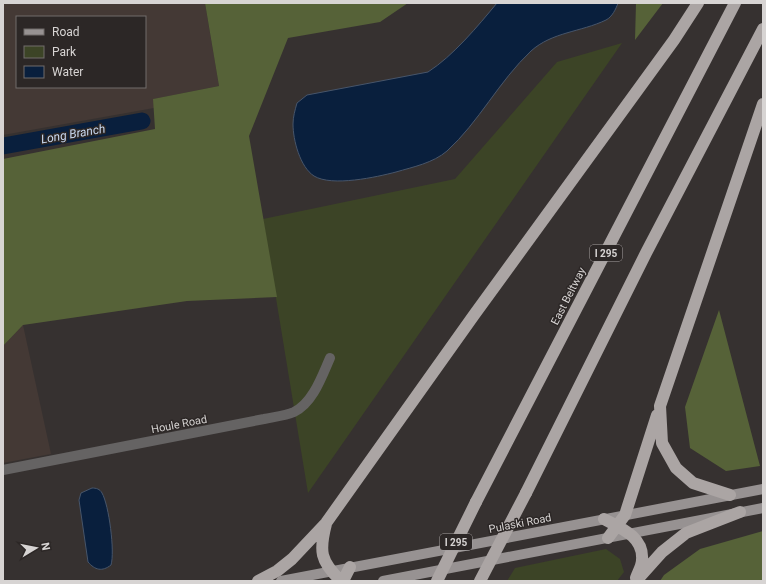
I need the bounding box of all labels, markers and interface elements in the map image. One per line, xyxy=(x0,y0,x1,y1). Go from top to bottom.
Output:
legend xyxy=(16,16,146,88)
text: Road xyxy=(52,25,80,39)
text: Park xyxy=(52,45,77,59)
text: Water xyxy=(52,65,83,79)
water label: Long Branch xyxy=(40,121,106,147)
road number: I 295 xyxy=(590,245,622,261)
street label: East Beltway xyxy=(548,265,589,327)
street label: Houle Road xyxy=(150,413,208,436)
street label: Pulaski Road xyxy=(488,511,553,536)
north arrow xyxy=(16,528,56,568)
road number: I 295 xyxy=(440,534,472,550)
text: N xyxy=(38,541,52,552)

